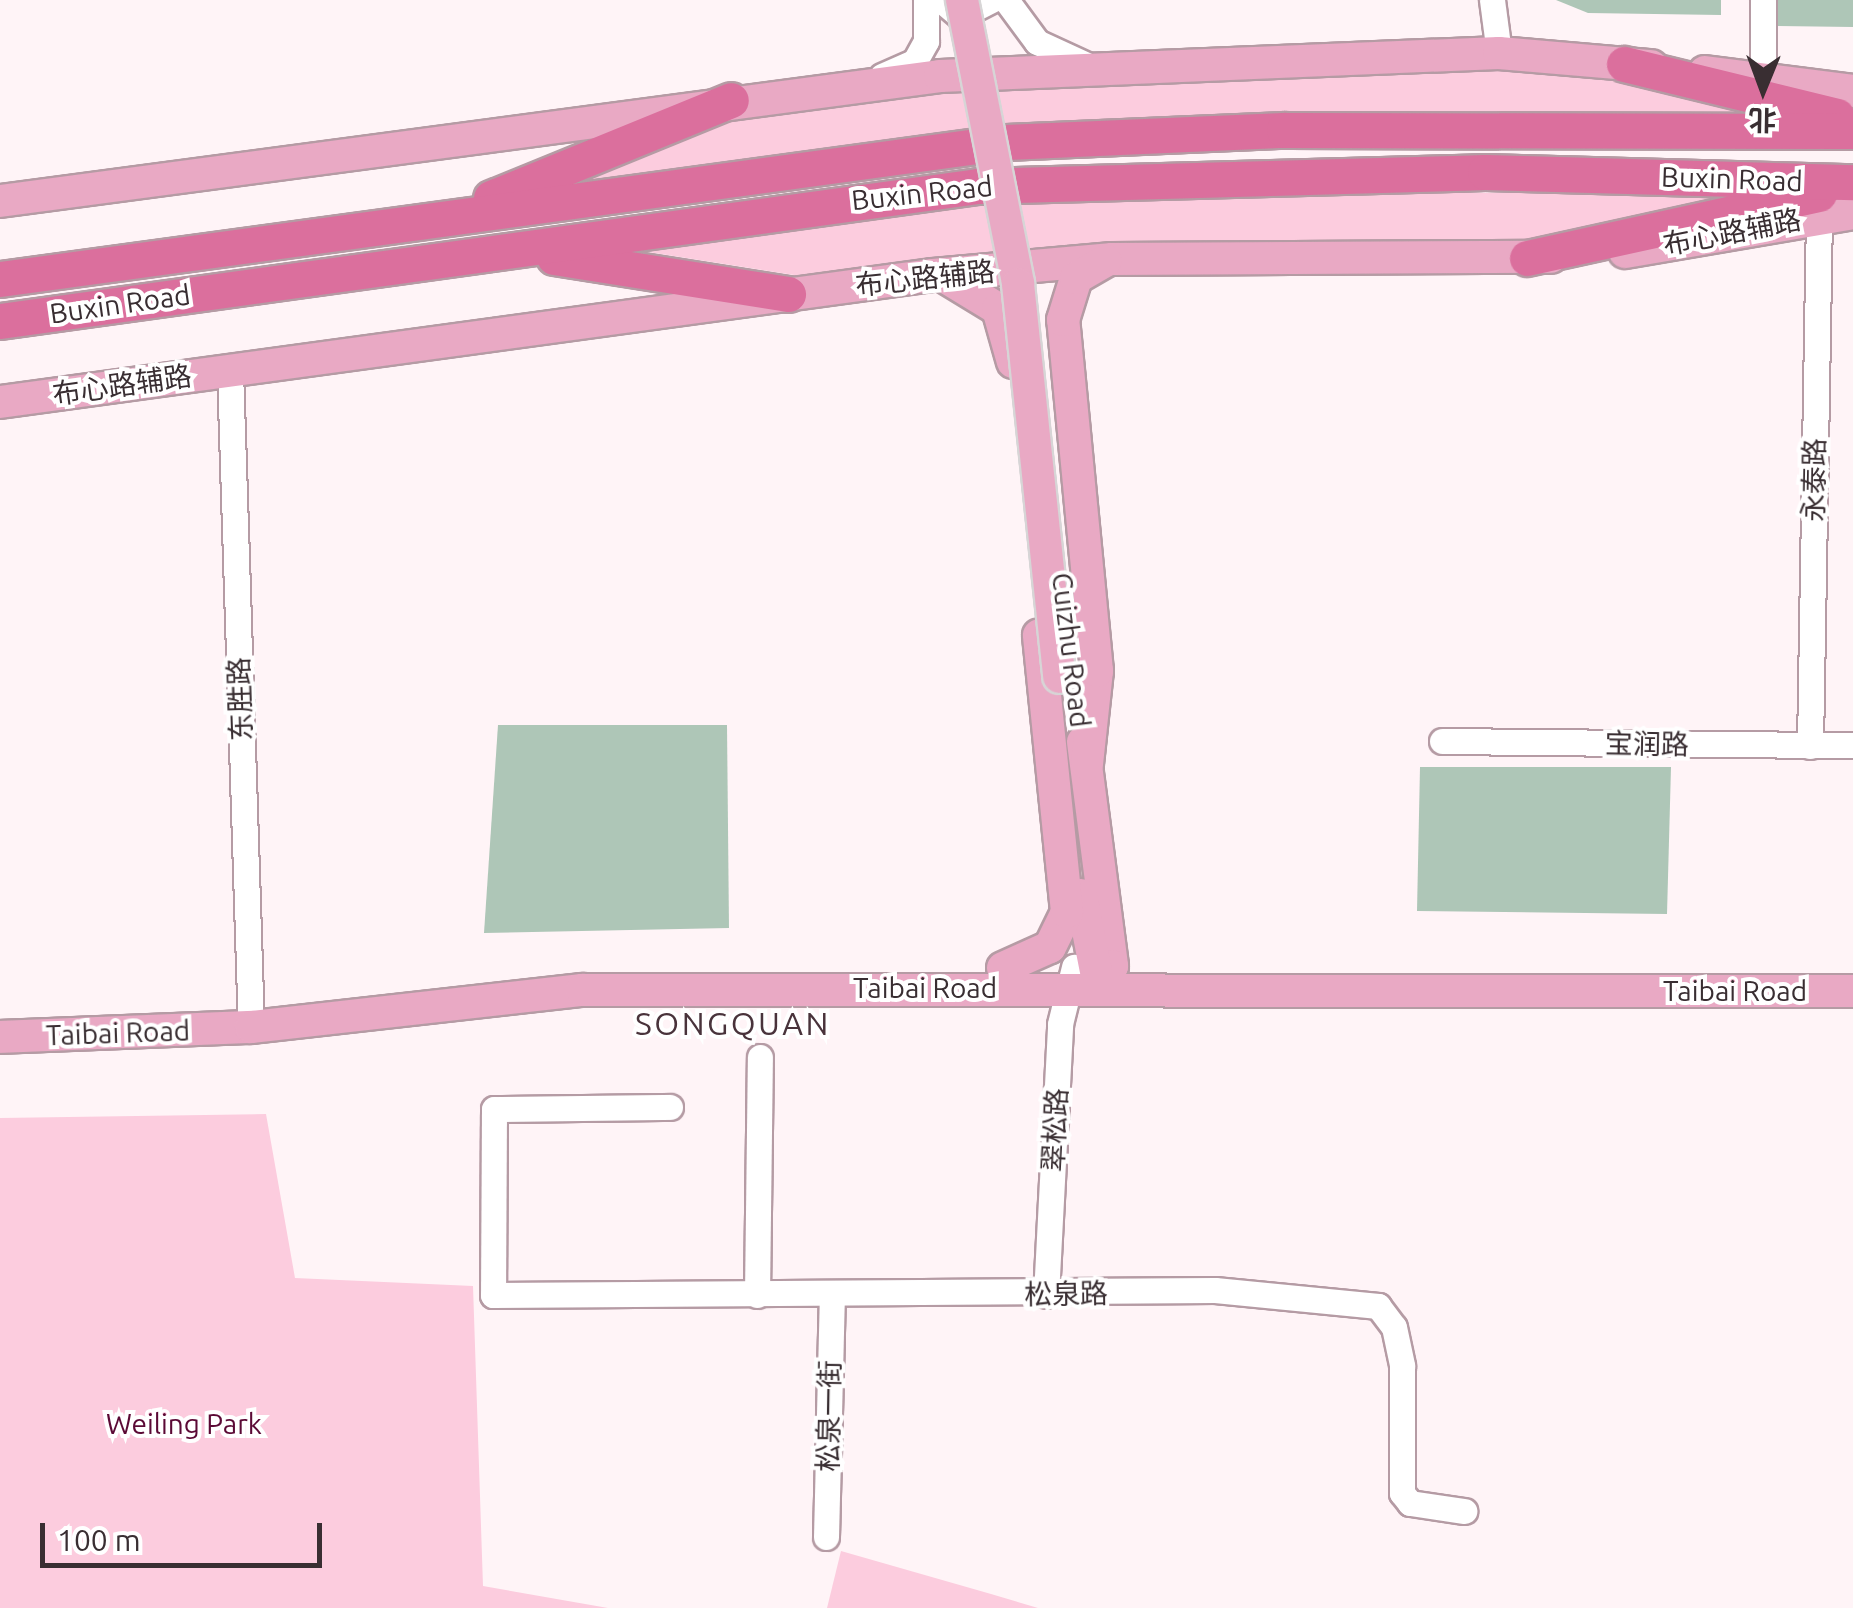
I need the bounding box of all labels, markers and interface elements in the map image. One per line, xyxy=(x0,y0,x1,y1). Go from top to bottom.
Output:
north arrow xyxy=(1713,40,1813,140)
text: 北 xyxy=(1748,105,1777,136)
street label: Buxin Road xyxy=(1661,160,1803,198)
street label: Buxin Road xyxy=(850,169,994,217)
street label: 布心路辅路 xyxy=(1660,202,1804,262)
street label: 布心路辅路 xyxy=(854,254,996,302)
street label: Buxin Road xyxy=(48,278,192,330)
street label: 布心路辅路 xyxy=(50,359,194,411)
street label: 永泰路 xyxy=(1796,438,1832,522)
street label: Cuizhu Road xyxy=(1045,571,1097,729)
street label: 东胜路 xyxy=(222,656,258,742)
street label: 宝润路 xyxy=(1605,726,1689,762)
street label: Taibai Road xyxy=(853,971,997,1005)
street label: Taibai Road xyxy=(1663,974,1807,1008)
district label: SONGQUAN xyxy=(635,1004,831,1042)
street label: Taibai Road xyxy=(45,1014,191,1052)
street label: 翠松路 xyxy=(1036,1087,1074,1173)
street label: 松泉路 xyxy=(1024,1276,1108,1312)
street label: 松泉一街 xyxy=(811,1360,847,1472)
park label: Weiling Park xyxy=(106,1407,262,1441)
scale bar xyxy=(45,1503,328,1565)
text: 100 m xyxy=(57,1523,141,1557)

